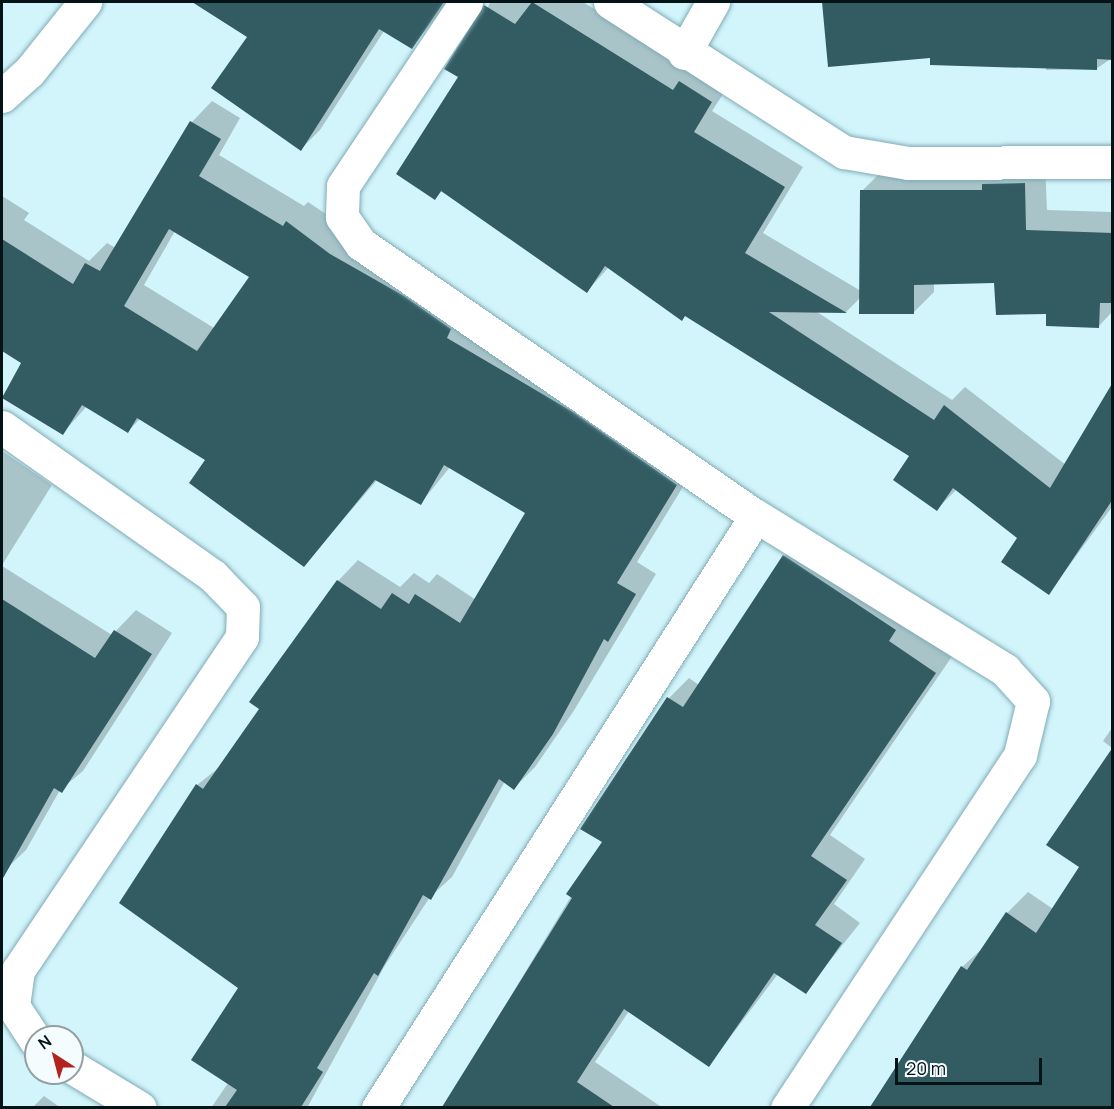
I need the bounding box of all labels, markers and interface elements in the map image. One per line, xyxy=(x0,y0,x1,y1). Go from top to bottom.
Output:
north arrow xyxy=(24,1025,84,1085)
text: N xyxy=(33,1030,56,1054)
scale bar xyxy=(898,1046,1045,1084)
text: 20 m xyxy=(906,1056,946,1080)

